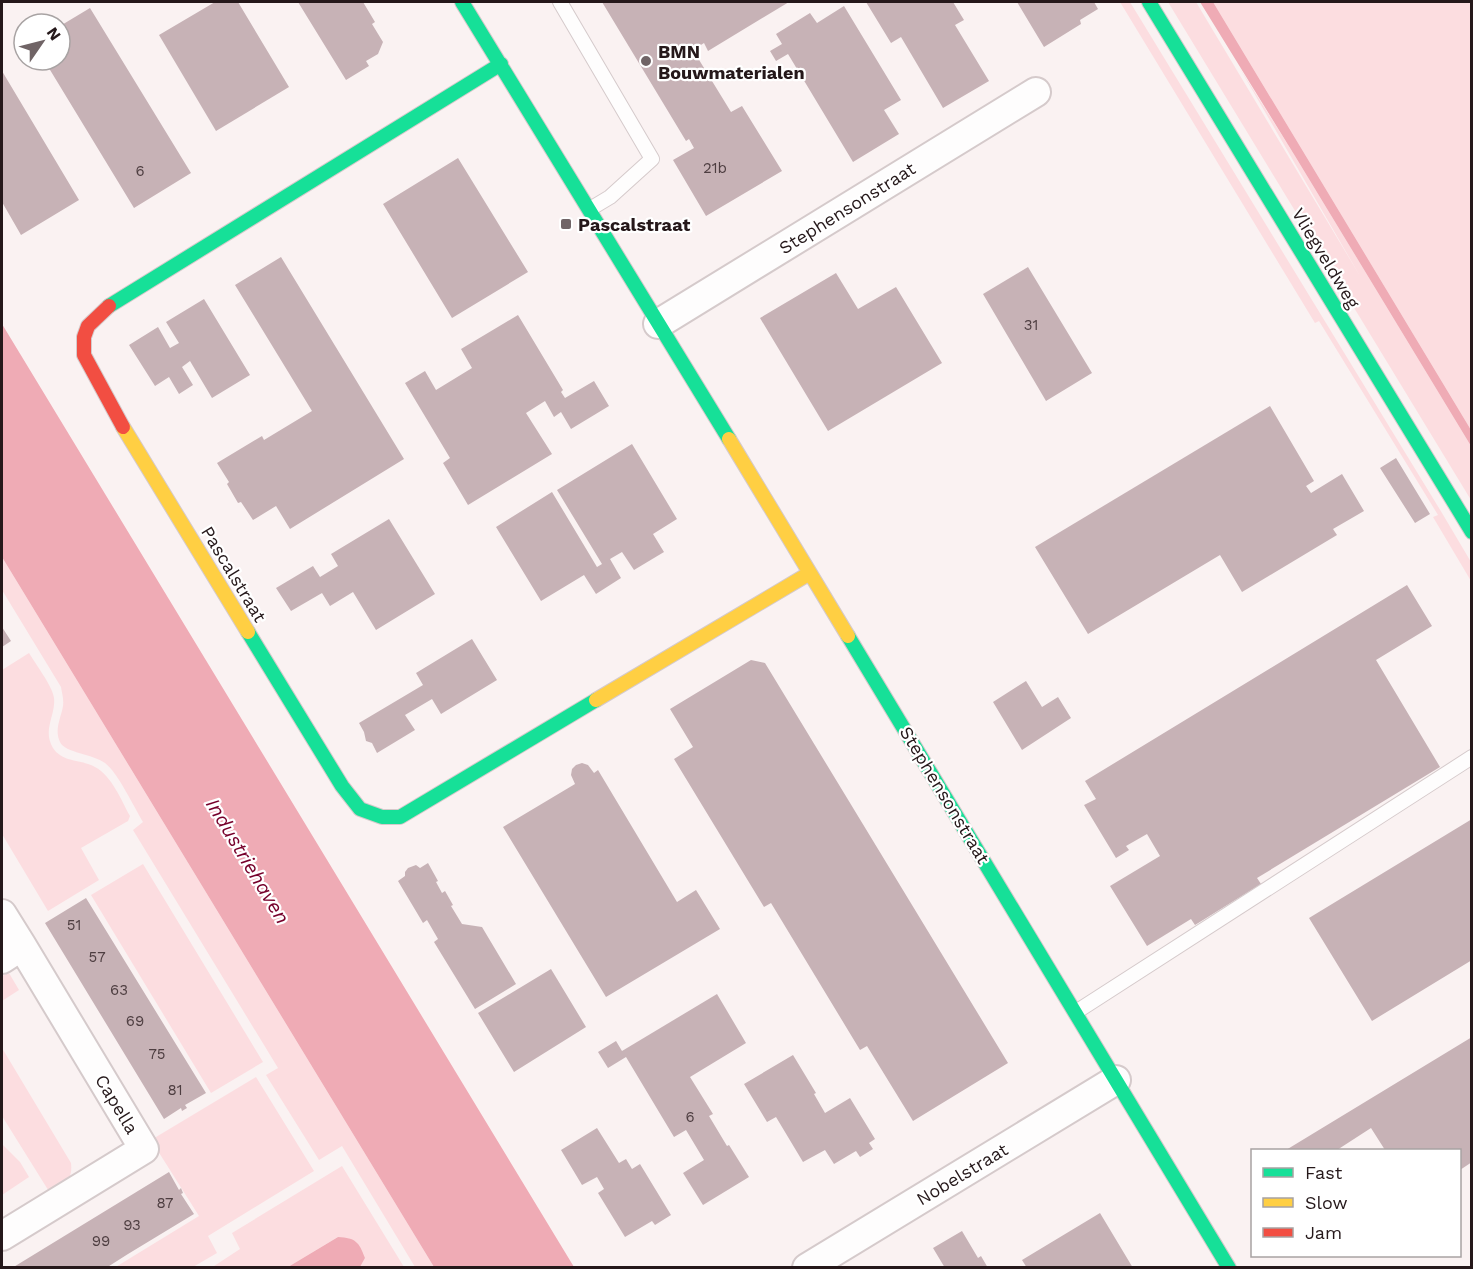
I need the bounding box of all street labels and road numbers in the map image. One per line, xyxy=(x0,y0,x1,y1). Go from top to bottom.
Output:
street label: Stephensonstraat xyxy=(775,157,919,258)
street label: Vliegveldweg xyxy=(1288,204,1364,312)
street label: Pascalstraat xyxy=(197,522,271,626)
street label: Stephensonstraat xyxy=(896,723,995,868)
street label: Capella xyxy=(91,1071,143,1137)
street label: Nobelstraat xyxy=(913,1138,1012,1209)

